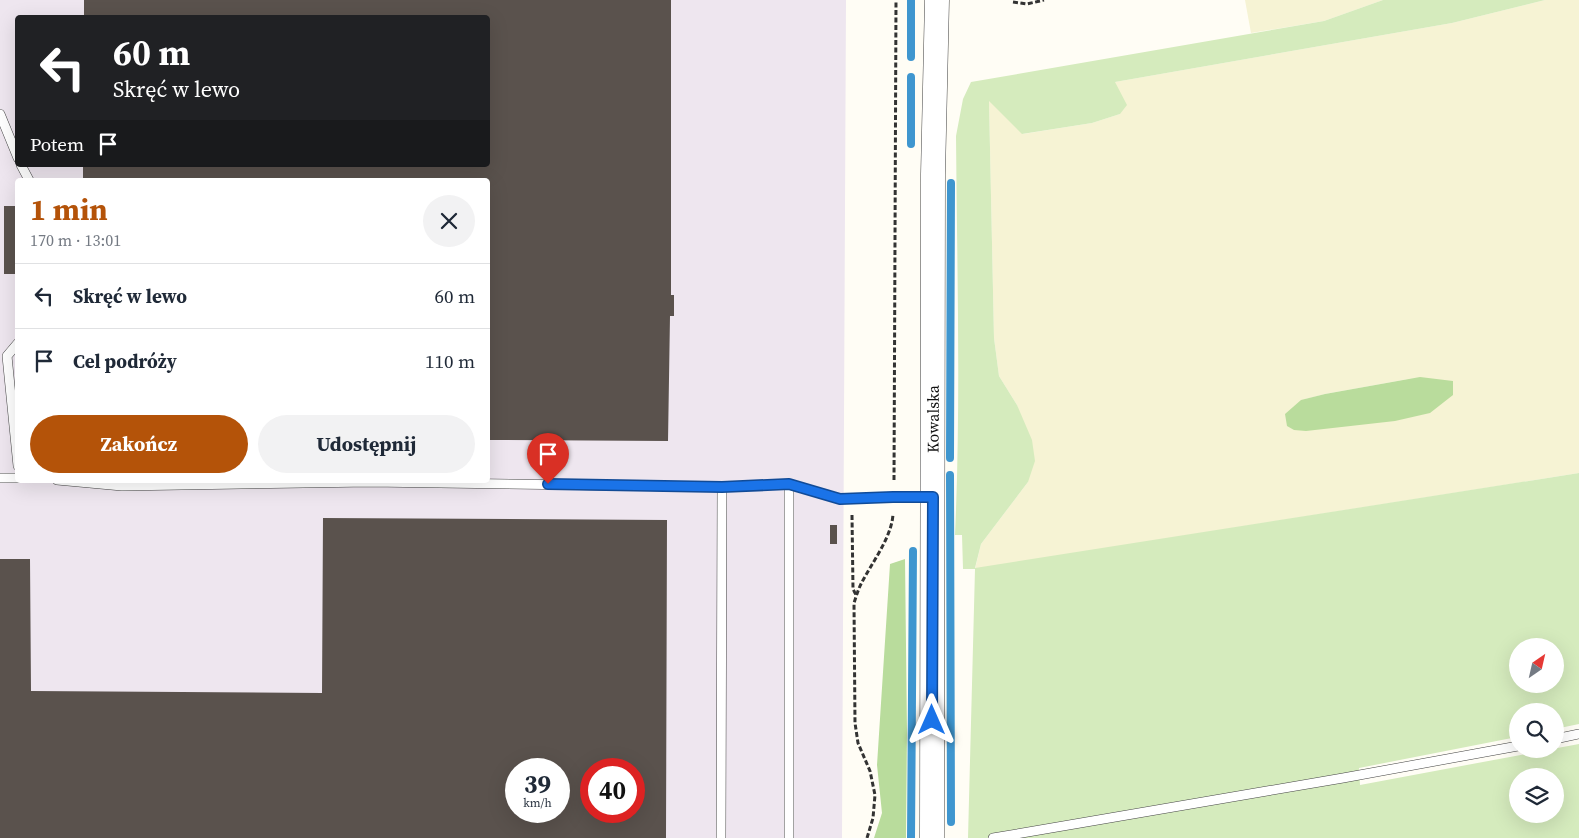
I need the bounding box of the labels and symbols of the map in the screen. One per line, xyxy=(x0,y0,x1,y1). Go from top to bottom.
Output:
street label: Kowalska xyxy=(922,384,944,453)
pin xyxy=(527,433,569,484)
north arrow xyxy=(1509,638,1564,692)
position arrow xyxy=(905,693,957,745)
speed limit sign: 40 xyxy=(580,758,645,823)

